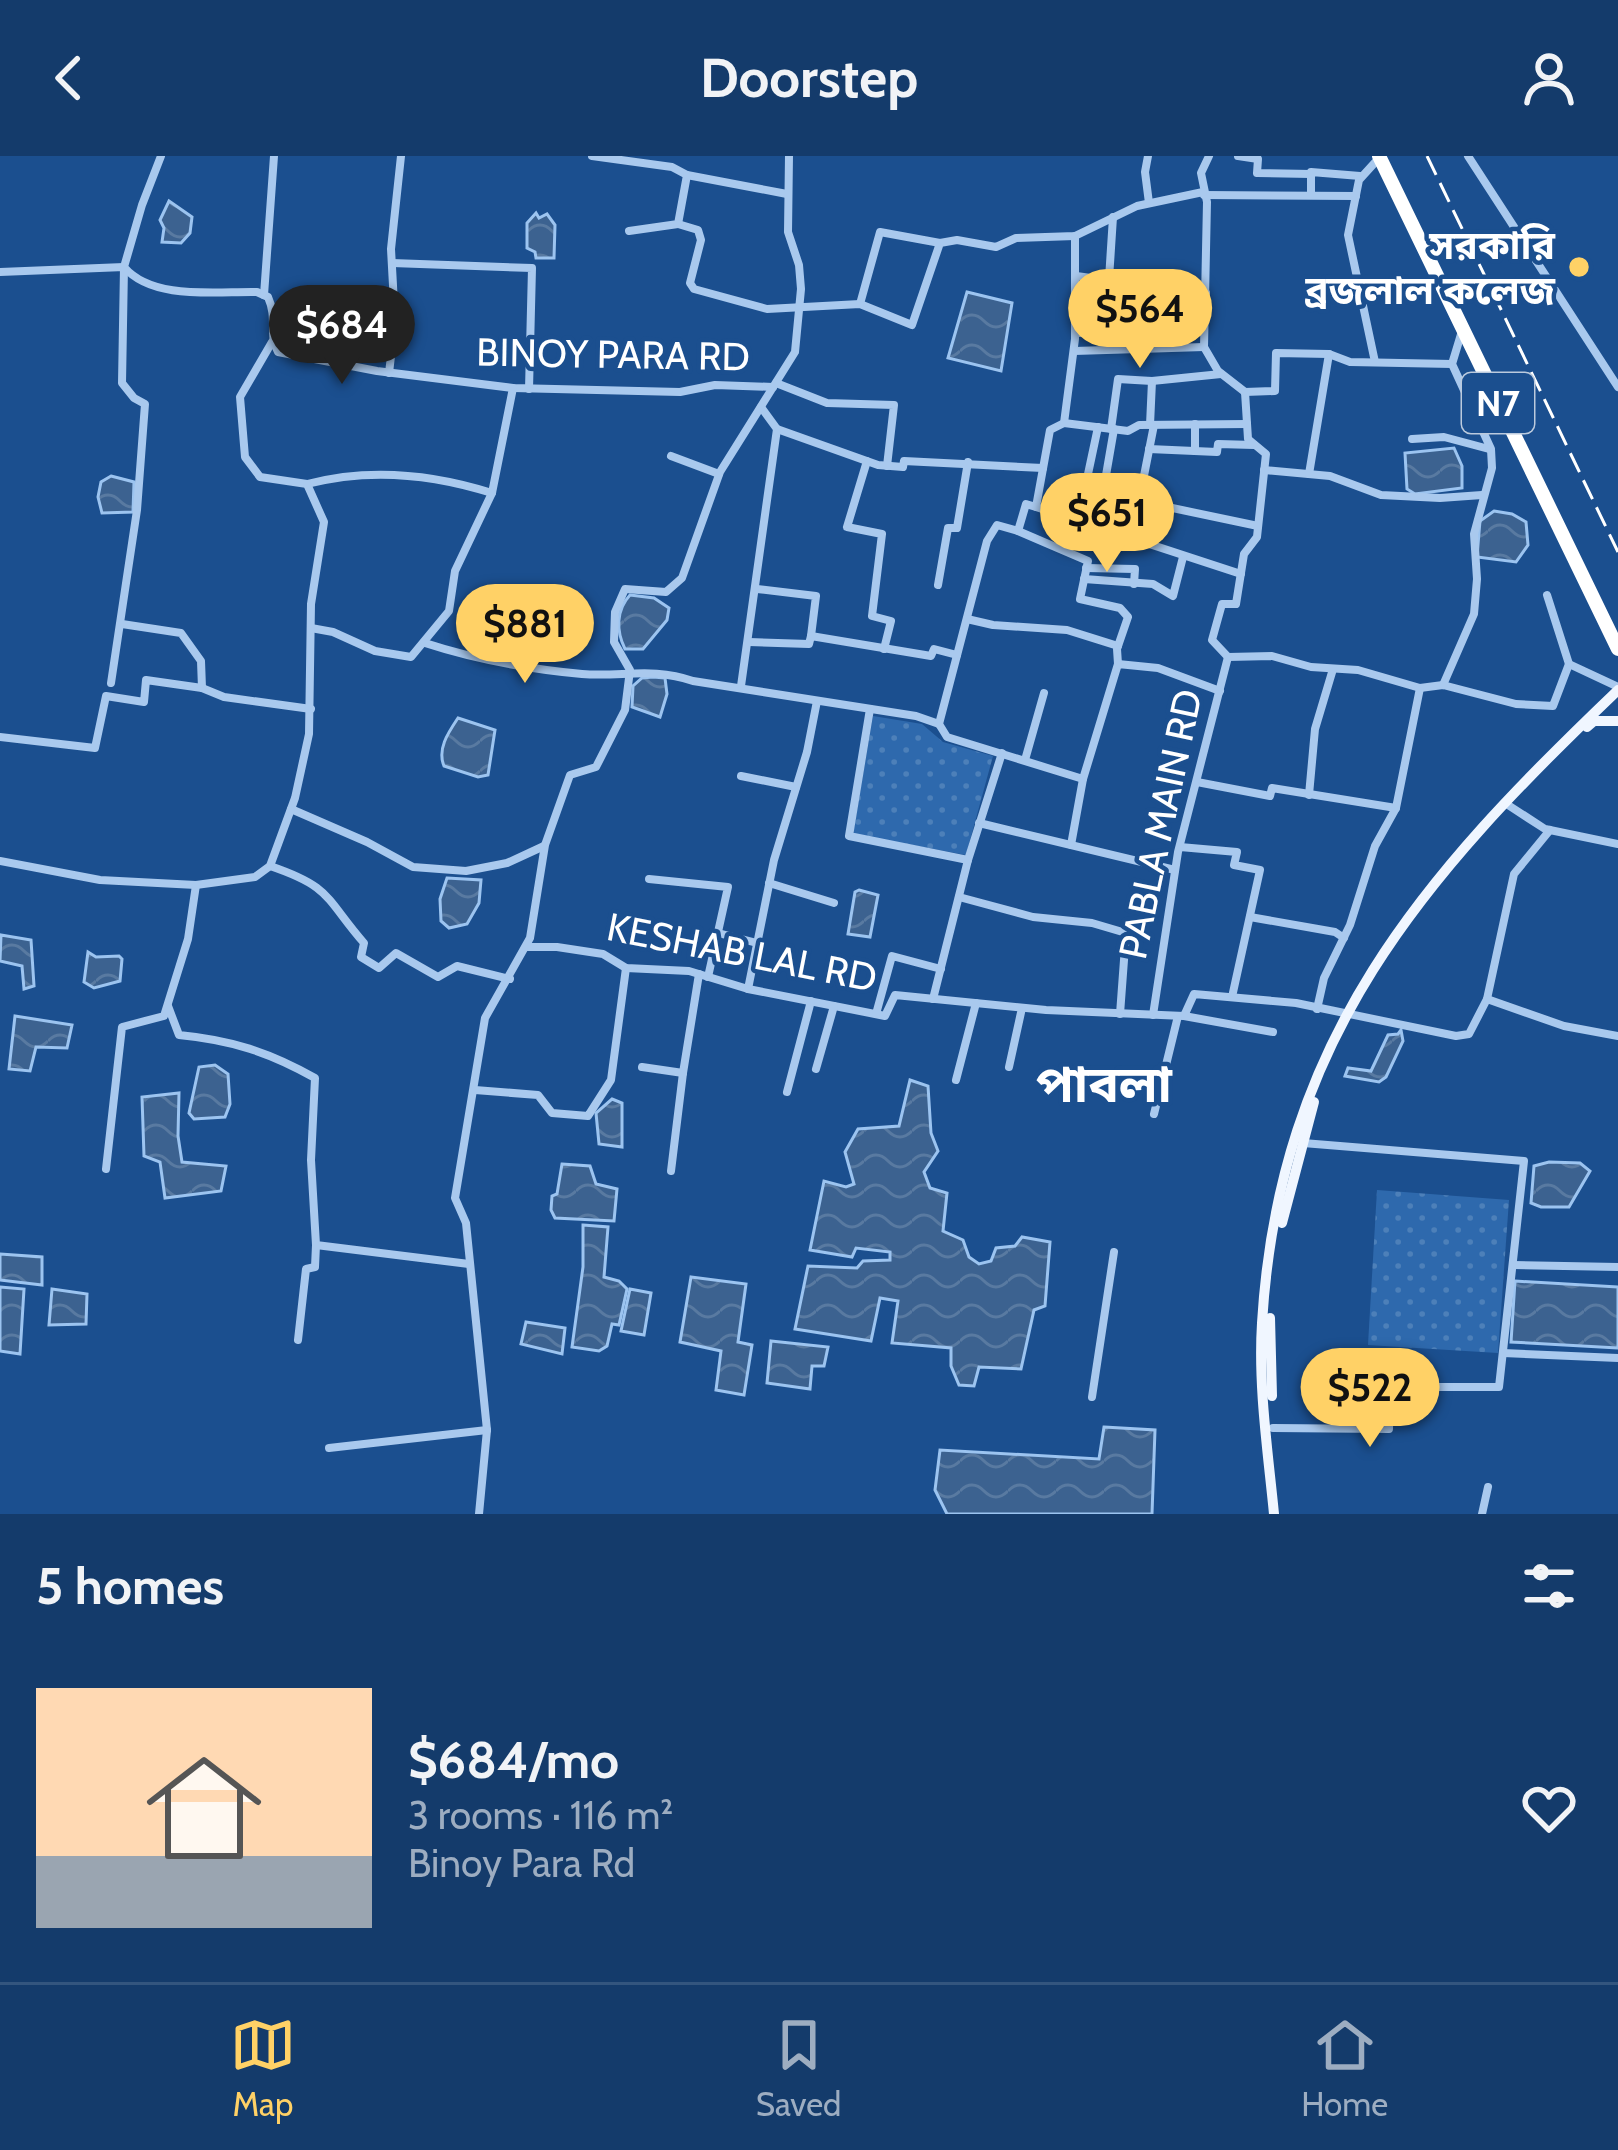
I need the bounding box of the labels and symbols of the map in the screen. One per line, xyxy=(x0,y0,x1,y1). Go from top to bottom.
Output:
place label: সরকারি ব্রজলাল কলেজ xyxy=(1304,221,1556,314)
marker: সরকারি ব্রজলাল কলেজ xyxy=(1566,254,1592,280)
pin: $564 xyxy=(1069,269,1211,371)
pin: $684 xyxy=(271,285,413,387)
street label: BINOY PARA RD xyxy=(476,328,750,380)
road number: N7 xyxy=(1462,373,1534,433)
pin: $651 xyxy=(1036,473,1178,575)
pin: $881 xyxy=(454,584,596,686)
street label: PABLA MAIN RD xyxy=(1108,685,1212,963)
street label: KESHAB LAL RD xyxy=(603,902,881,1002)
district label: পাবলা xyxy=(1036,1053,1173,1115)
pin: $522 xyxy=(1299,1348,1441,1450)

